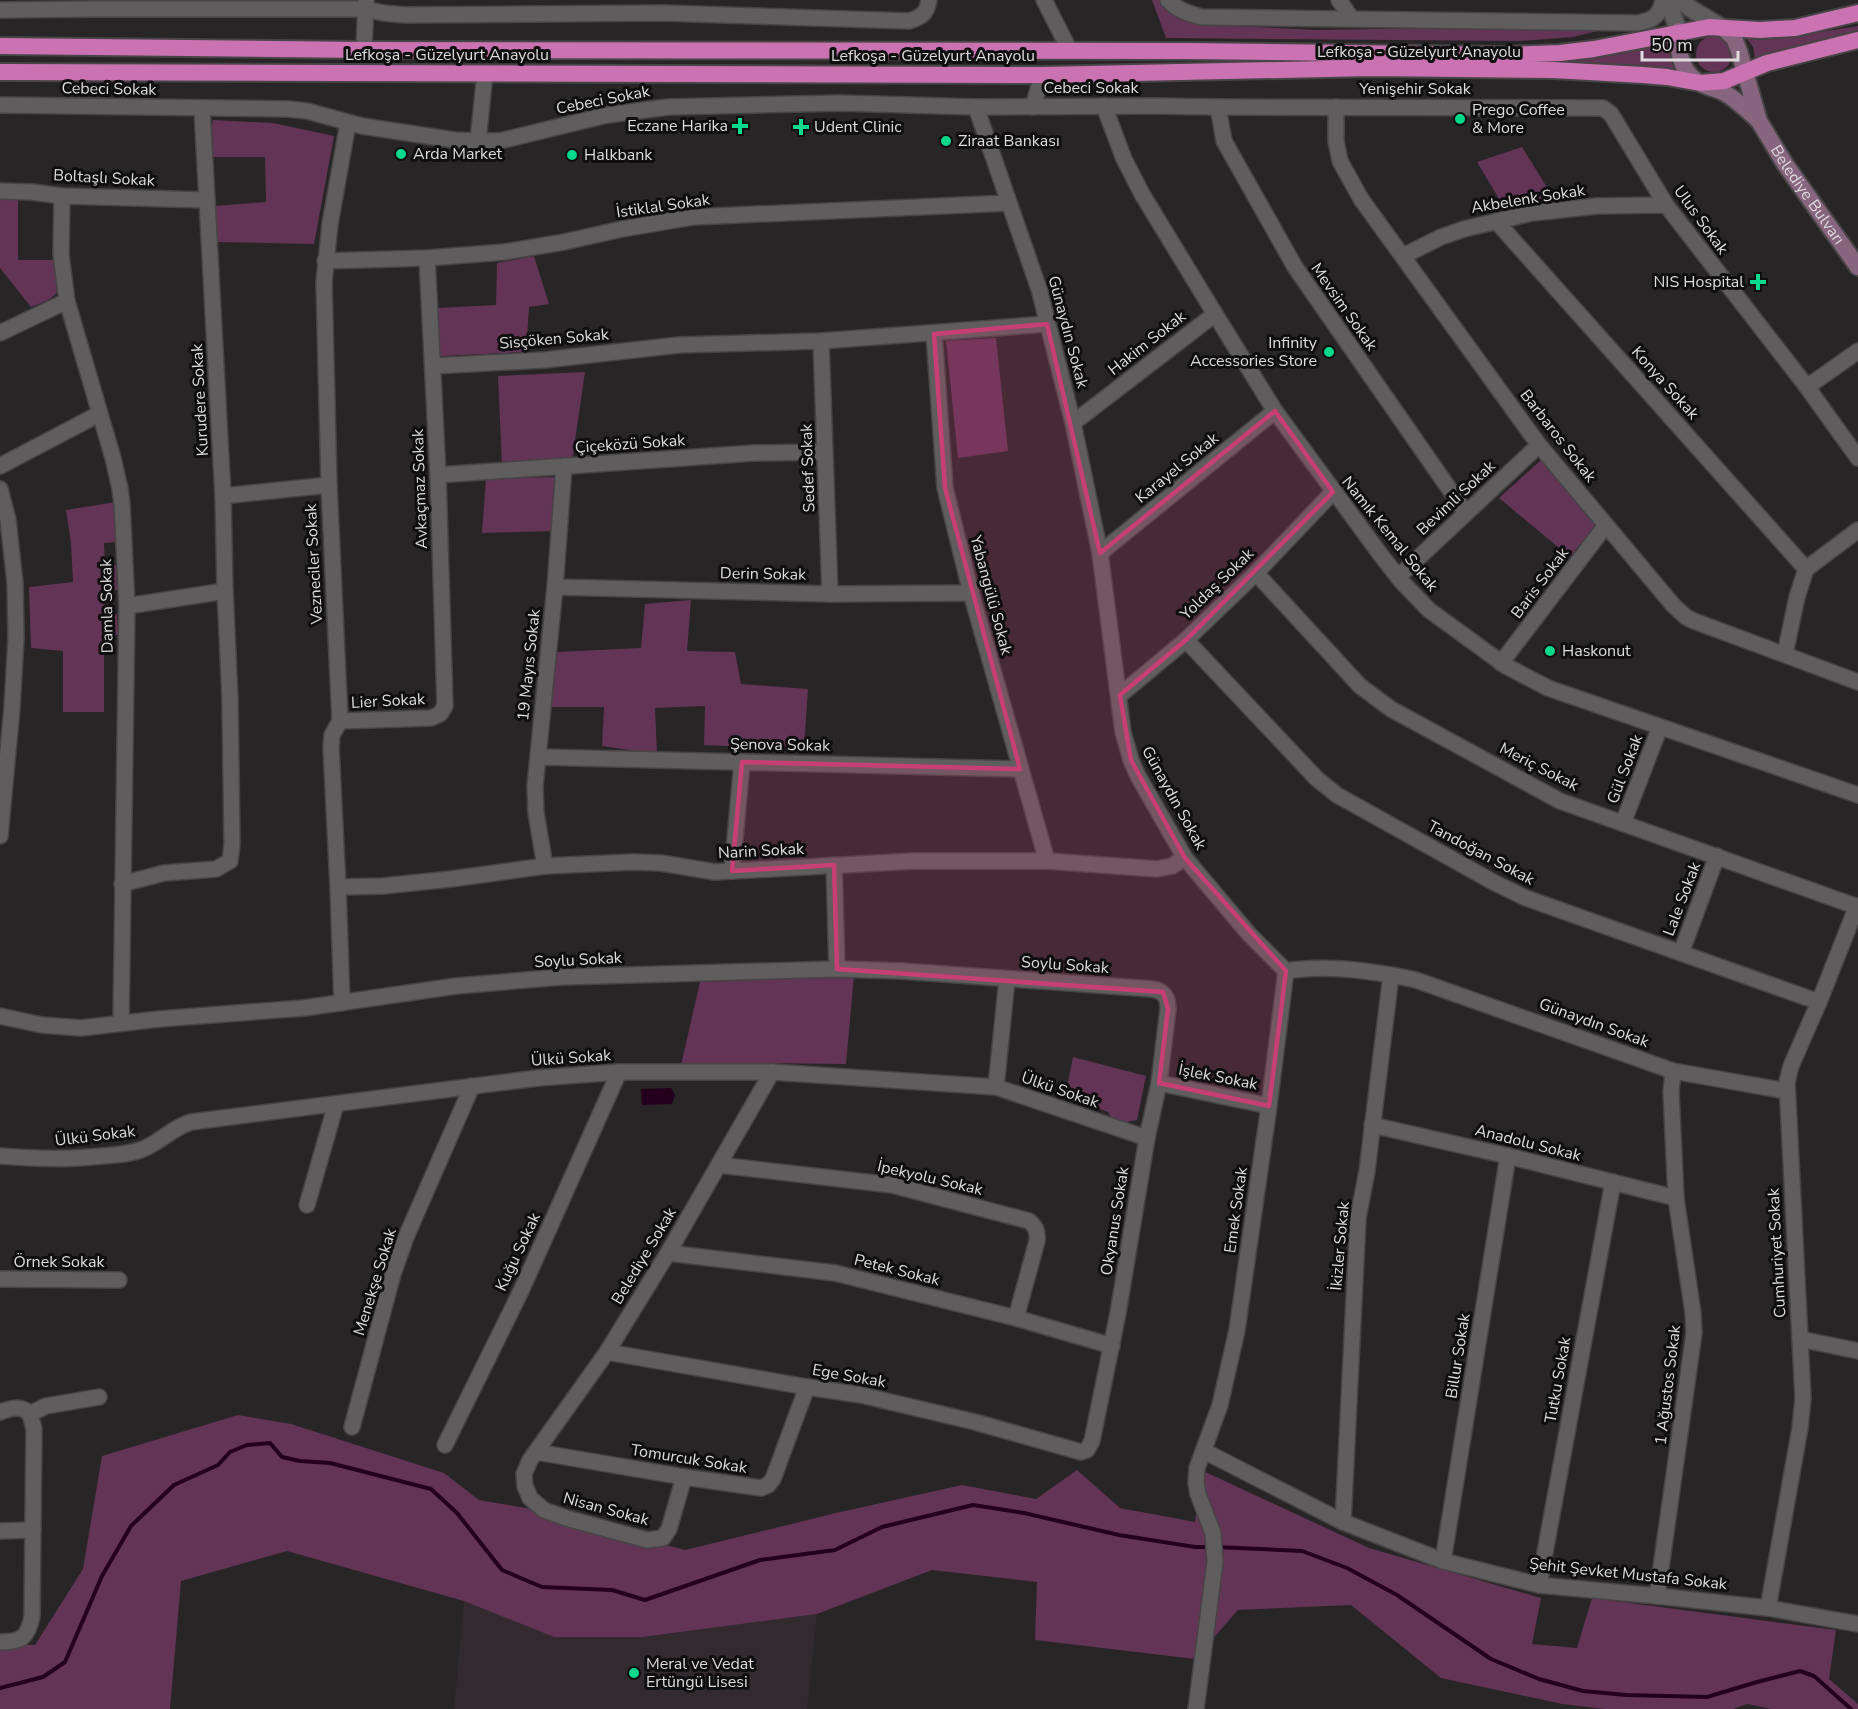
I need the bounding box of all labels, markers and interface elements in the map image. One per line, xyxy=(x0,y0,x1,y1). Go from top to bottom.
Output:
scale bar xyxy=(1642,24,1738,62)
text: 50 m xyxy=(1651,33,1693,57)
street label: Lefkoşa - Güzelyurt Anayolu xyxy=(1317,41,1521,63)
street label: Lefkoşa - Güzelyurt Anayolu xyxy=(345,44,549,66)
street label: Lefkoşa - Güzelyurt Anayolu xyxy=(831,45,1035,67)
street label: Cebeci Sokak xyxy=(61,77,158,101)
street label: Cebeci Sokak xyxy=(1044,77,1139,99)
street label: Yenişehir Sokak xyxy=(1358,78,1472,100)
street label: Cebeci Sokak xyxy=(554,80,653,120)
place label: Prego Coffee & More xyxy=(1472,99,1565,139)
marker: Prego Coffee & More xyxy=(1453,112,1467,126)
place label: Eczane Harika xyxy=(627,115,728,137)
place label: Udent Clinic xyxy=(814,116,902,138)
marker: Udent Clinic xyxy=(792,118,810,136)
marker: Eczane Harika xyxy=(733,119,747,133)
place label: Ziraat Bankası xyxy=(958,130,1060,152)
marker: Ziraat Bankası xyxy=(939,134,953,148)
street label: Belediye Bulvarı xyxy=(1765,141,1850,249)
place label: Arda Market xyxy=(413,143,502,165)
place label: Halkbank xyxy=(584,144,653,166)
marker: Arda Market xyxy=(394,147,408,161)
marker: Halkbank xyxy=(565,148,579,162)
street label: Boltaşlı Sokak xyxy=(53,164,156,192)
street label: Akbelenk Sokak xyxy=(1469,179,1588,219)
street label: Ulus Sokak xyxy=(1668,181,1734,260)
street label: İstiklal Sokak xyxy=(615,188,712,223)
street label: Mevsim Sokak xyxy=(1306,259,1383,356)
place label: NIS Hospital xyxy=(1653,271,1744,293)
street label: Günaydın Sokak xyxy=(1042,273,1094,392)
marker: NIS Hospital xyxy=(1749,273,1767,291)
street label: Hakim Sokak xyxy=(1103,305,1191,380)
street label: Sisçöken Sokak xyxy=(498,323,611,355)
place label: Infinity Accessories Store xyxy=(1190,332,1318,372)
street label: Kurudere Sokak xyxy=(186,342,214,457)
street label: Konya Sokak xyxy=(1626,342,1704,425)
marker: Infinity Accessories Store xyxy=(1322,345,1336,359)
street label: Barbaros Sokak xyxy=(1515,385,1602,488)
street label: Sedef Sokak xyxy=(795,422,821,513)
street label: Karayel Sokak xyxy=(1131,427,1224,508)
street label: Avkaçmaz Sokak xyxy=(407,428,433,549)
street label: Çiçeközü Sokak xyxy=(574,429,687,459)
street label: Bevimli Sokak xyxy=(1412,455,1501,540)
street label: Namık Kemal Sokak xyxy=(1337,472,1444,597)
street label: Vezneciler Sokak xyxy=(300,502,328,626)
street label: Yabangülü Sokak xyxy=(964,532,1018,658)
street label: Baris Sokak xyxy=(1506,542,1575,623)
street label: Yoldaş Sokak xyxy=(1175,543,1259,625)
street label: Damla Sokak xyxy=(95,558,119,653)
street label: Derin Sokak xyxy=(720,562,807,586)
street label: 19 Mayıs Sokak xyxy=(512,607,546,722)
place label: Haskonut xyxy=(1562,640,1631,662)
marker: Haskonut xyxy=(1543,644,1557,658)
street label: Lier Sokak xyxy=(351,688,426,714)
street label: Gül Sokak xyxy=(1602,730,1649,807)
street label: Şenova Sokak xyxy=(730,733,831,757)
street label: Meriç Sokak xyxy=(1496,738,1583,797)
street label: Günaydın Sokak xyxy=(1136,742,1212,855)
street label: Tandoğan Sokak xyxy=(1424,815,1539,891)
street label: Narin Sokak xyxy=(717,838,806,864)
street label: Lale Sokak xyxy=(1658,858,1707,939)
street label: Soylu Sokak xyxy=(534,947,623,973)
street label: Soylu Sokak xyxy=(1020,951,1111,979)
street label: Günaydın Sokak xyxy=(1536,993,1653,1053)
street label: Ülkü Sokak xyxy=(530,1044,613,1072)
street label: İşlek Sokak xyxy=(1177,1059,1260,1096)
street label: Ülkü Sokak xyxy=(1018,1066,1103,1114)
street label: Anadolu Sokak xyxy=(1473,1119,1584,1167)
street label: Ülkü Sokak xyxy=(54,1120,137,1152)
street label: İpekyolu Sokak xyxy=(875,1155,986,1201)
street label: Okyanus Sokak xyxy=(1096,1164,1135,1277)
street label: Emek Sokak xyxy=(1219,1165,1253,1255)
street label: Cumhuriyet Sokak xyxy=(1763,1186,1791,1319)
street label: İkizler Sokak xyxy=(1325,1200,1355,1291)
street label: Belediye Sokak xyxy=(606,1203,682,1309)
street label: Kuğu Sokak xyxy=(490,1208,546,1295)
street label: Menekşe Sokak xyxy=(348,1225,402,1338)
street label: Petek Sokak xyxy=(852,1249,943,1292)
street label: Örnek Sokak xyxy=(14,1251,105,1273)
street label: Billur Sokak xyxy=(1440,1311,1476,1400)
street label: 1 Ağustos Sokak xyxy=(1650,1323,1686,1446)
street label: Tutku Sokak xyxy=(1540,1334,1577,1425)
street label: Ege Sokak xyxy=(810,1359,889,1393)
street label: Tomurcuk Sokak xyxy=(629,1439,750,1479)
street label: Nisan Sokak xyxy=(561,1487,652,1531)
street label: Şehit Şevket Mustafa Sokak xyxy=(1528,1553,1729,1595)
place label: Meral ve Vedat Ertüngü Lisesi xyxy=(646,1653,754,1693)
marker: Meral ve Vedat Ertüngü Lisesi xyxy=(627,1666,641,1680)

